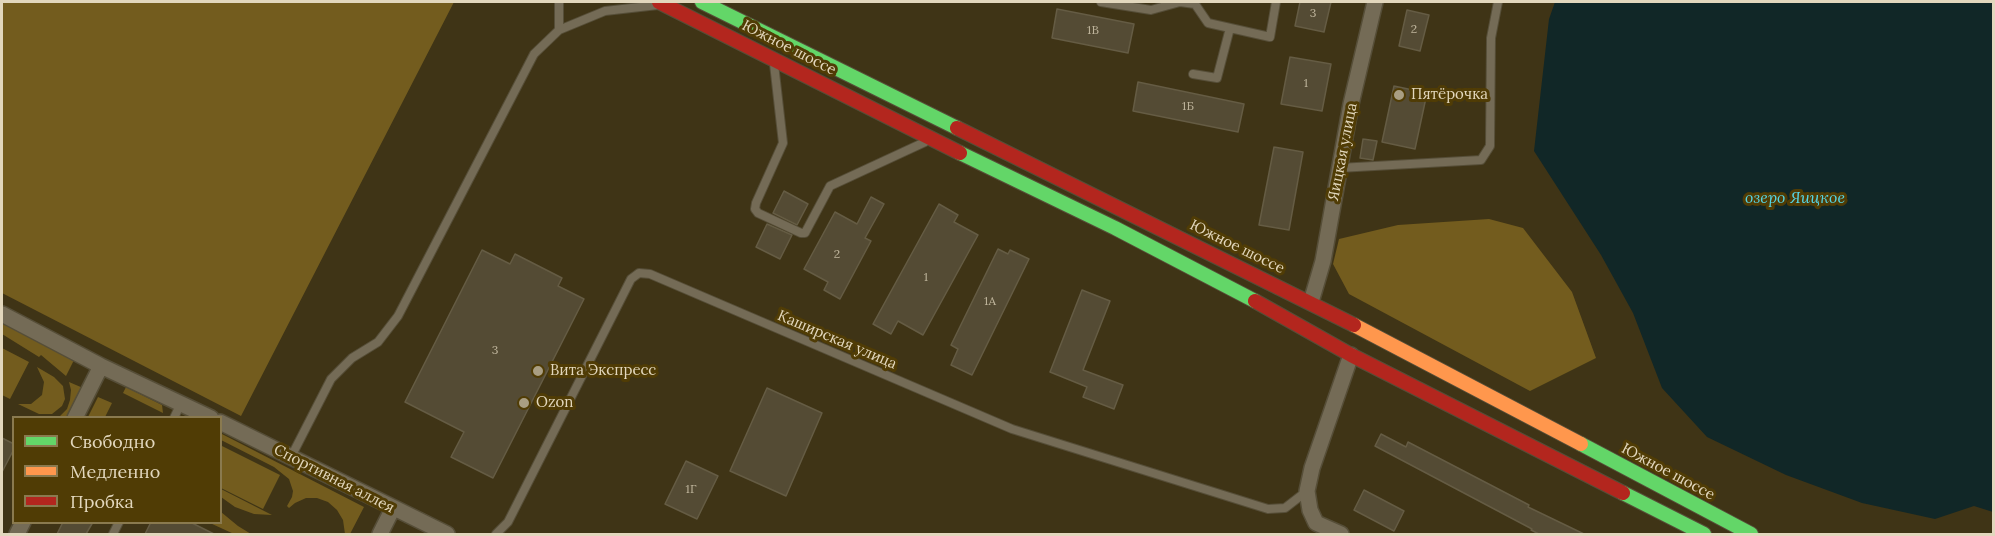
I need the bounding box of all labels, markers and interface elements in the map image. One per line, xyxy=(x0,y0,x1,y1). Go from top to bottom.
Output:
house number: 3 xyxy=(1310,7,1316,21)
street label: Южное шоссе xyxy=(739,17,839,79)
house number: 2 xyxy=(1411,23,1417,37)
house number: 1В xyxy=(1087,24,1099,38)
house number: 1 xyxy=(1304,77,1308,91)
place label: Пятёрочка xyxy=(1411,86,1488,104)
marker: Пятёрочка xyxy=(1392,88,1406,102)
house number: 1Б xyxy=(1182,100,1194,114)
street label: Яицкая улица xyxy=(1325,101,1361,203)
water label: озеро Яицкое xyxy=(1745,188,1845,208)
street label: Южное шоссе xyxy=(1187,216,1287,278)
house number: 2 xyxy=(834,248,840,262)
house number: 1 xyxy=(924,271,928,285)
house number: 1А xyxy=(984,295,996,309)
street label: Каширская улица xyxy=(775,307,899,373)
house number: 3 xyxy=(492,344,498,358)
place label: Вита Экспресс xyxy=(550,362,656,380)
marker: Вита Экспресс xyxy=(531,364,545,378)
place label: Ozon xyxy=(536,394,573,412)
marker: Ozon xyxy=(517,396,531,410)
legend xyxy=(12,416,222,524)
text: Свободно xyxy=(70,430,155,453)
street label: Южное шоссе xyxy=(1618,440,1718,504)
street label: Спортивная аллея xyxy=(271,441,397,517)
text: Медленно xyxy=(70,460,160,483)
house number: 1Г xyxy=(686,483,696,497)
text: Пробка xyxy=(70,490,134,513)

